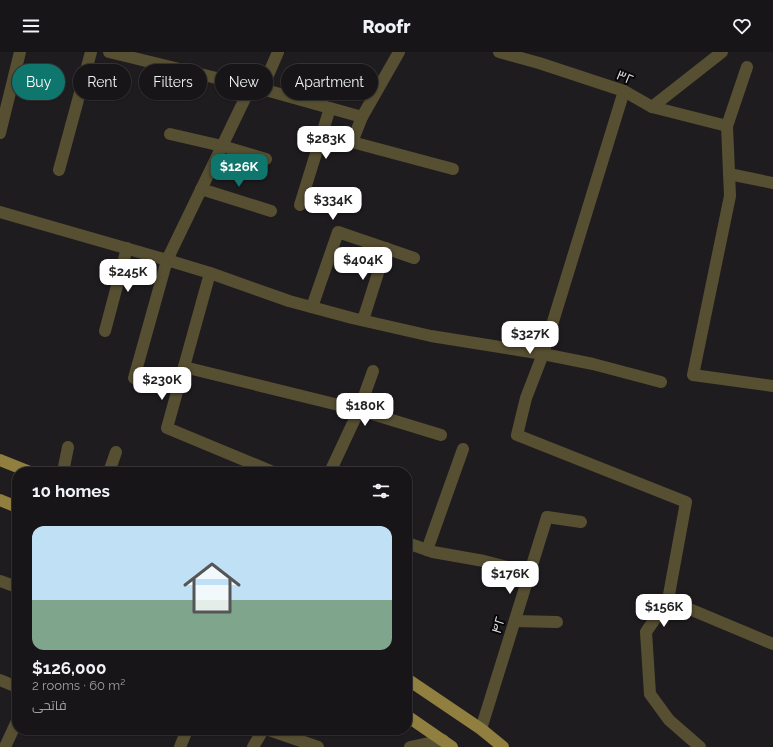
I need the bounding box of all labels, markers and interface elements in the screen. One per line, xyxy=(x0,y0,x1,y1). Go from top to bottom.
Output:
icon: menu xyxy=(20,15,42,37)
icon: heart xyxy=(731,15,753,37)
text: Roofr xyxy=(363,16,410,37)
chip: Buy xyxy=(12,64,65,100)
chip: Rent xyxy=(73,64,131,100)
chip: Filters xyxy=(139,64,207,100)
chip: New xyxy=(215,64,273,100)
chip: Apartment xyxy=(281,64,378,100)
street label: ۳۲ xyxy=(614,66,636,88)
pin: $283K xyxy=(298,126,354,160)
text: $283K xyxy=(306,131,346,146)
pin: $126K xyxy=(211,154,267,188)
text: $126K xyxy=(220,159,258,174)
pin: $334K xyxy=(305,187,361,221)
text: $334K xyxy=(314,192,352,207)
pin: $404K xyxy=(335,247,391,281)
text: $404K xyxy=(343,252,383,267)
pin: $245K xyxy=(100,259,156,293)
text: $245K xyxy=(109,264,147,279)
pin: $327K xyxy=(502,321,558,355)
text: $327K xyxy=(511,326,549,341)
pin: $230K xyxy=(134,367,190,401)
text: $230K xyxy=(142,372,182,387)
pin: $180K xyxy=(337,393,393,427)
text: $180K xyxy=(345,398,385,413)
icon: filters xyxy=(370,480,392,502)
text: 10 homes xyxy=(32,481,110,501)
icon: home xyxy=(176,552,248,624)
pin: $176K xyxy=(482,561,538,595)
text: $176K xyxy=(491,566,529,581)
pin: $156K xyxy=(636,594,692,628)
text: $156K xyxy=(645,599,683,614)
street label: ۴۲ xyxy=(488,615,508,635)
text: $126,000 xyxy=(32,658,106,678)
text: 2 rooms · 60 m² xyxy=(32,678,125,693)
text: فاتحی xyxy=(32,698,67,713)

